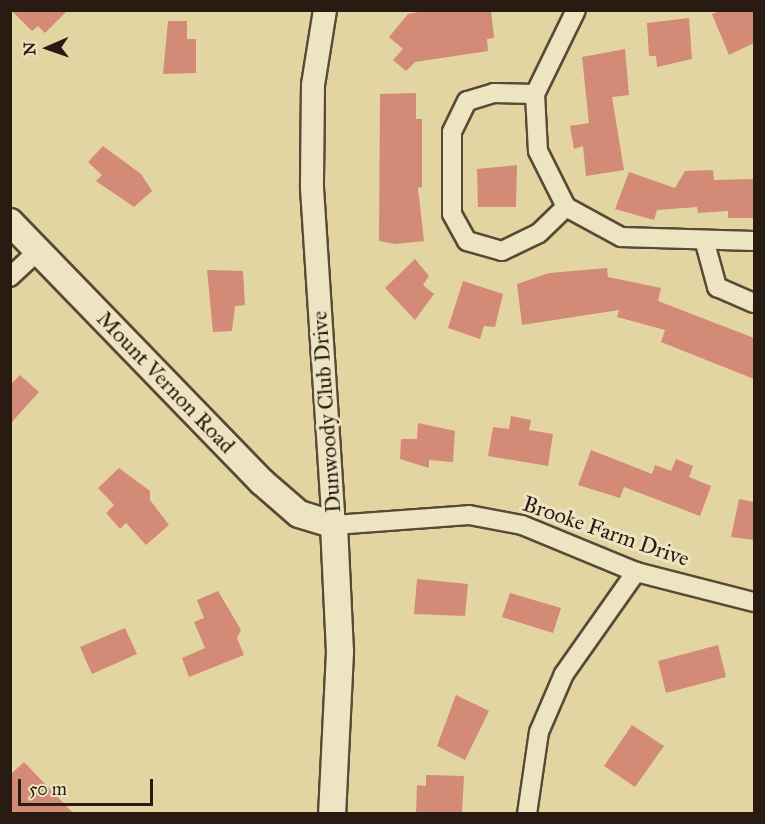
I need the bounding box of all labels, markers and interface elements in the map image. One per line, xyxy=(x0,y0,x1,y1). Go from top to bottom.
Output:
north arrow xyxy=(18,18,78,78)
text: N xyxy=(20,42,39,56)
street label: Mount Vernon Road xyxy=(91,305,241,459)
street label: Dunwoody Club Drive xyxy=(306,310,346,514)
street label: Brooke Farm Drive xyxy=(519,490,693,572)
scale bar xyxy=(21,767,156,805)
text: 50 m xyxy=(29,778,67,800)

